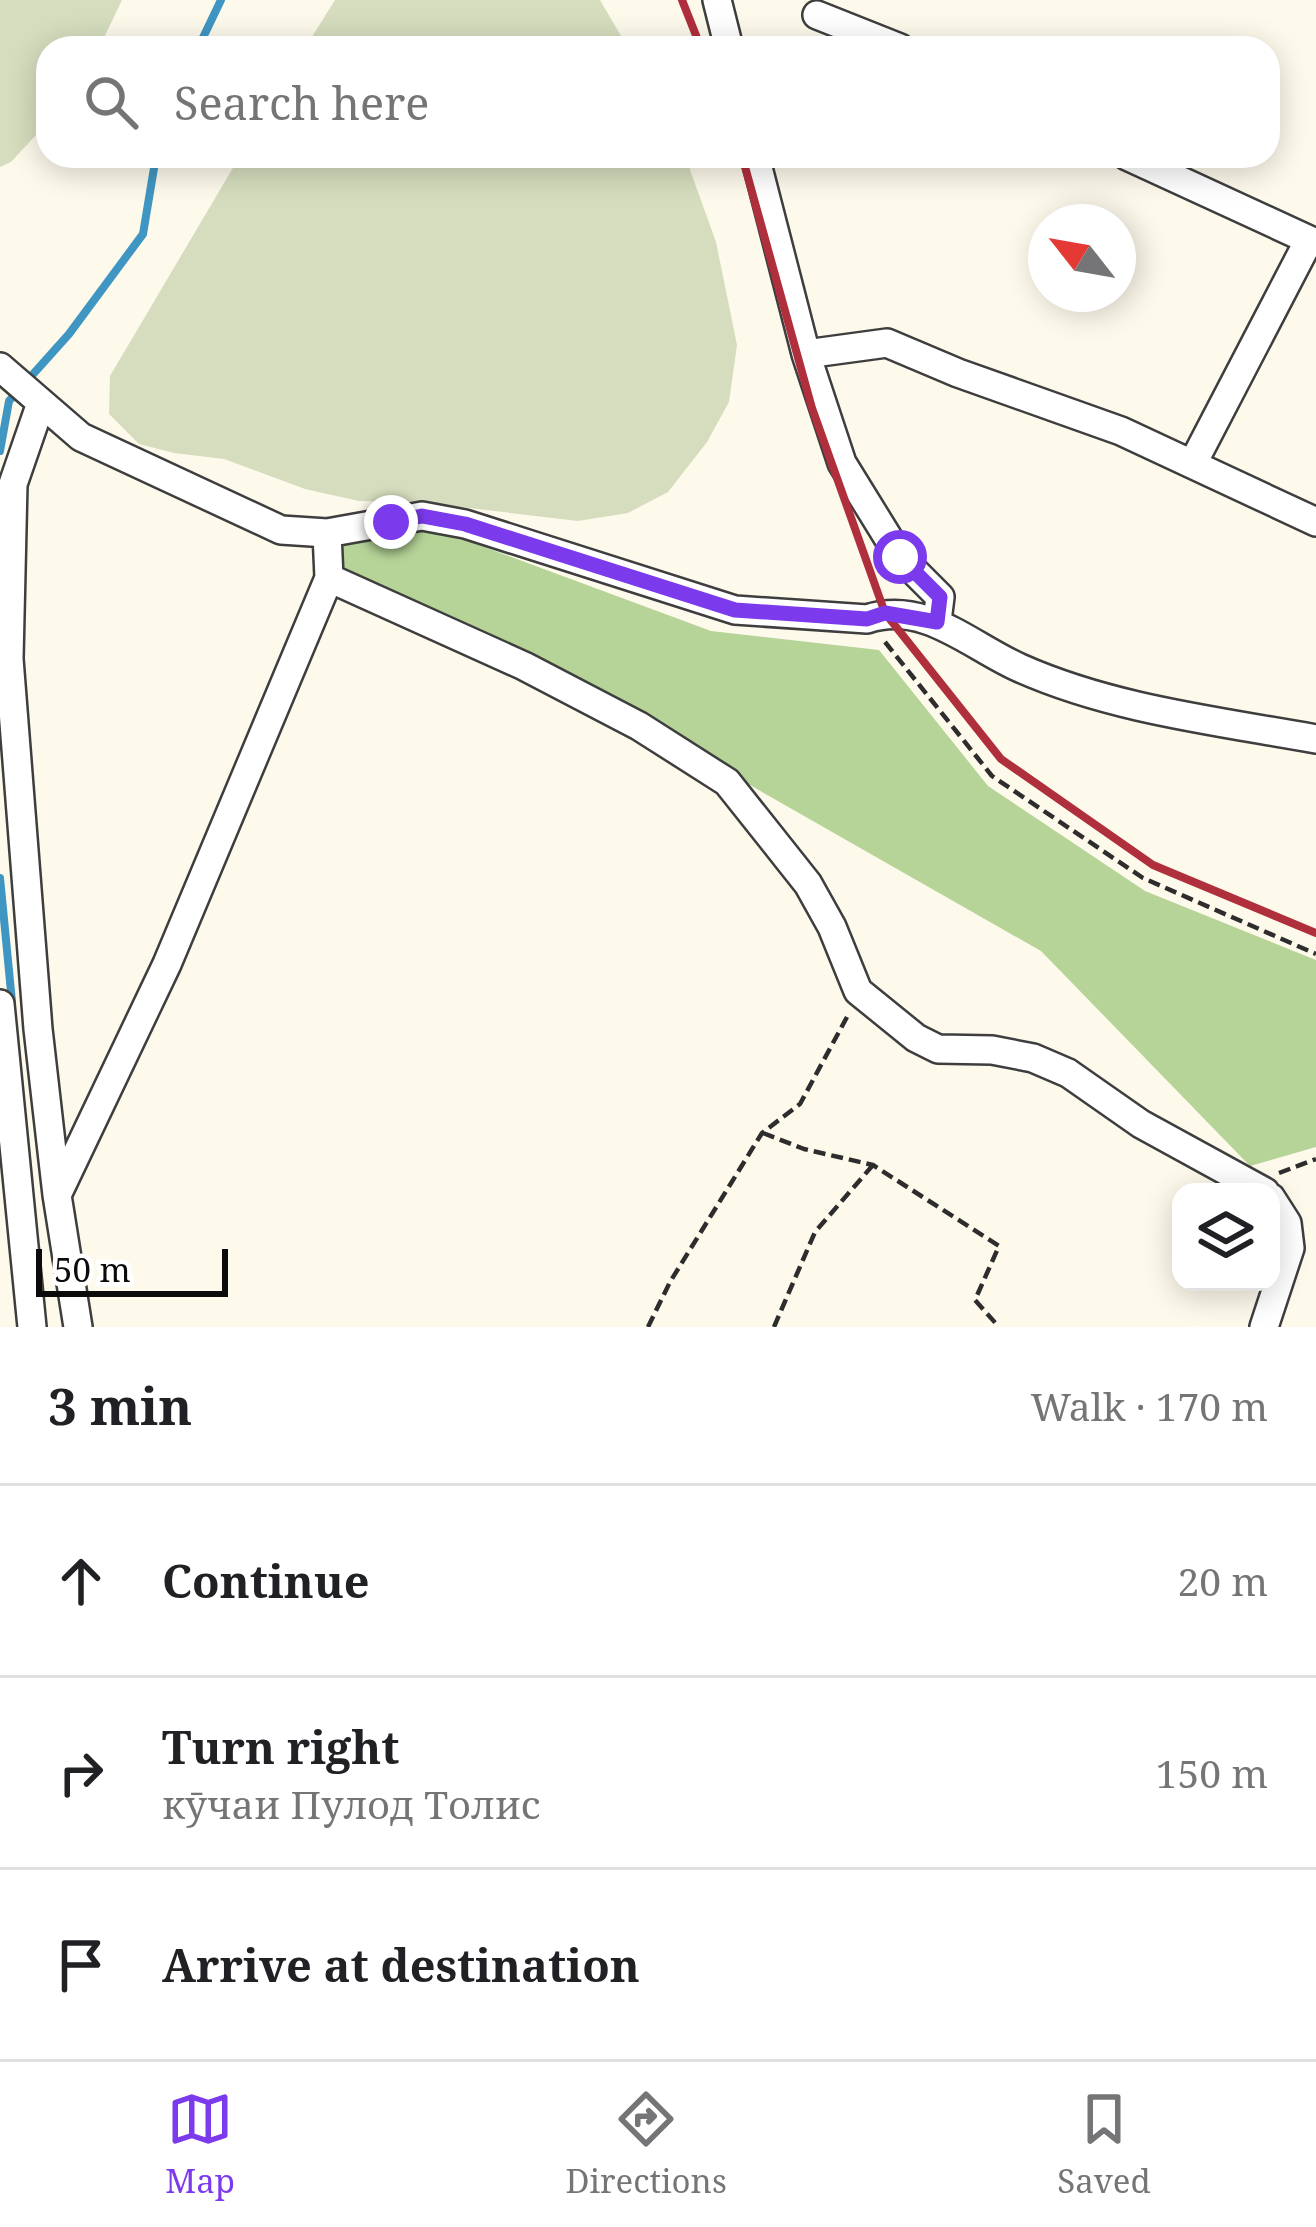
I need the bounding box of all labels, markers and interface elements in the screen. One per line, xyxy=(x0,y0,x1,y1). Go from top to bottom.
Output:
search box xyxy=(36,36,1280,168)
icon: search xyxy=(78,69,144,135)
text: Search here xyxy=(174,72,429,133)
north arrow xyxy=(1028,204,1136,312)
route end xyxy=(364,495,418,549)
route start xyxy=(873,530,927,584)
map controls xyxy=(1172,1183,1280,1291)
button: layers xyxy=(1172,1183,1280,1291)
scale bar xyxy=(36,1243,228,1296)
text: 50 m xyxy=(54,1247,131,1292)
text: 3 min xyxy=(48,1370,192,1440)
text: Walk · 170 m xyxy=(1031,1379,1268,1432)
icon: ahead xyxy=(48,1548,114,1614)
text: Continue xyxy=(162,1550,370,1611)
text: 20 m xyxy=(1177,1554,1268,1607)
text: Turn right xyxy=(162,1716,399,1777)
icon: right xyxy=(48,1740,114,1806)
text: 150 m xyxy=(1156,1746,1268,1799)
text: кӯчаи Пулод Толис xyxy=(162,1777,540,1830)
icon: arrive xyxy=(48,1932,114,1998)
text: Arrive at destination xyxy=(162,1934,640,1995)
tab: Map xyxy=(165,2086,235,2203)
tab: Directions xyxy=(565,2086,727,2203)
tab: Saved xyxy=(1057,2086,1151,2203)

